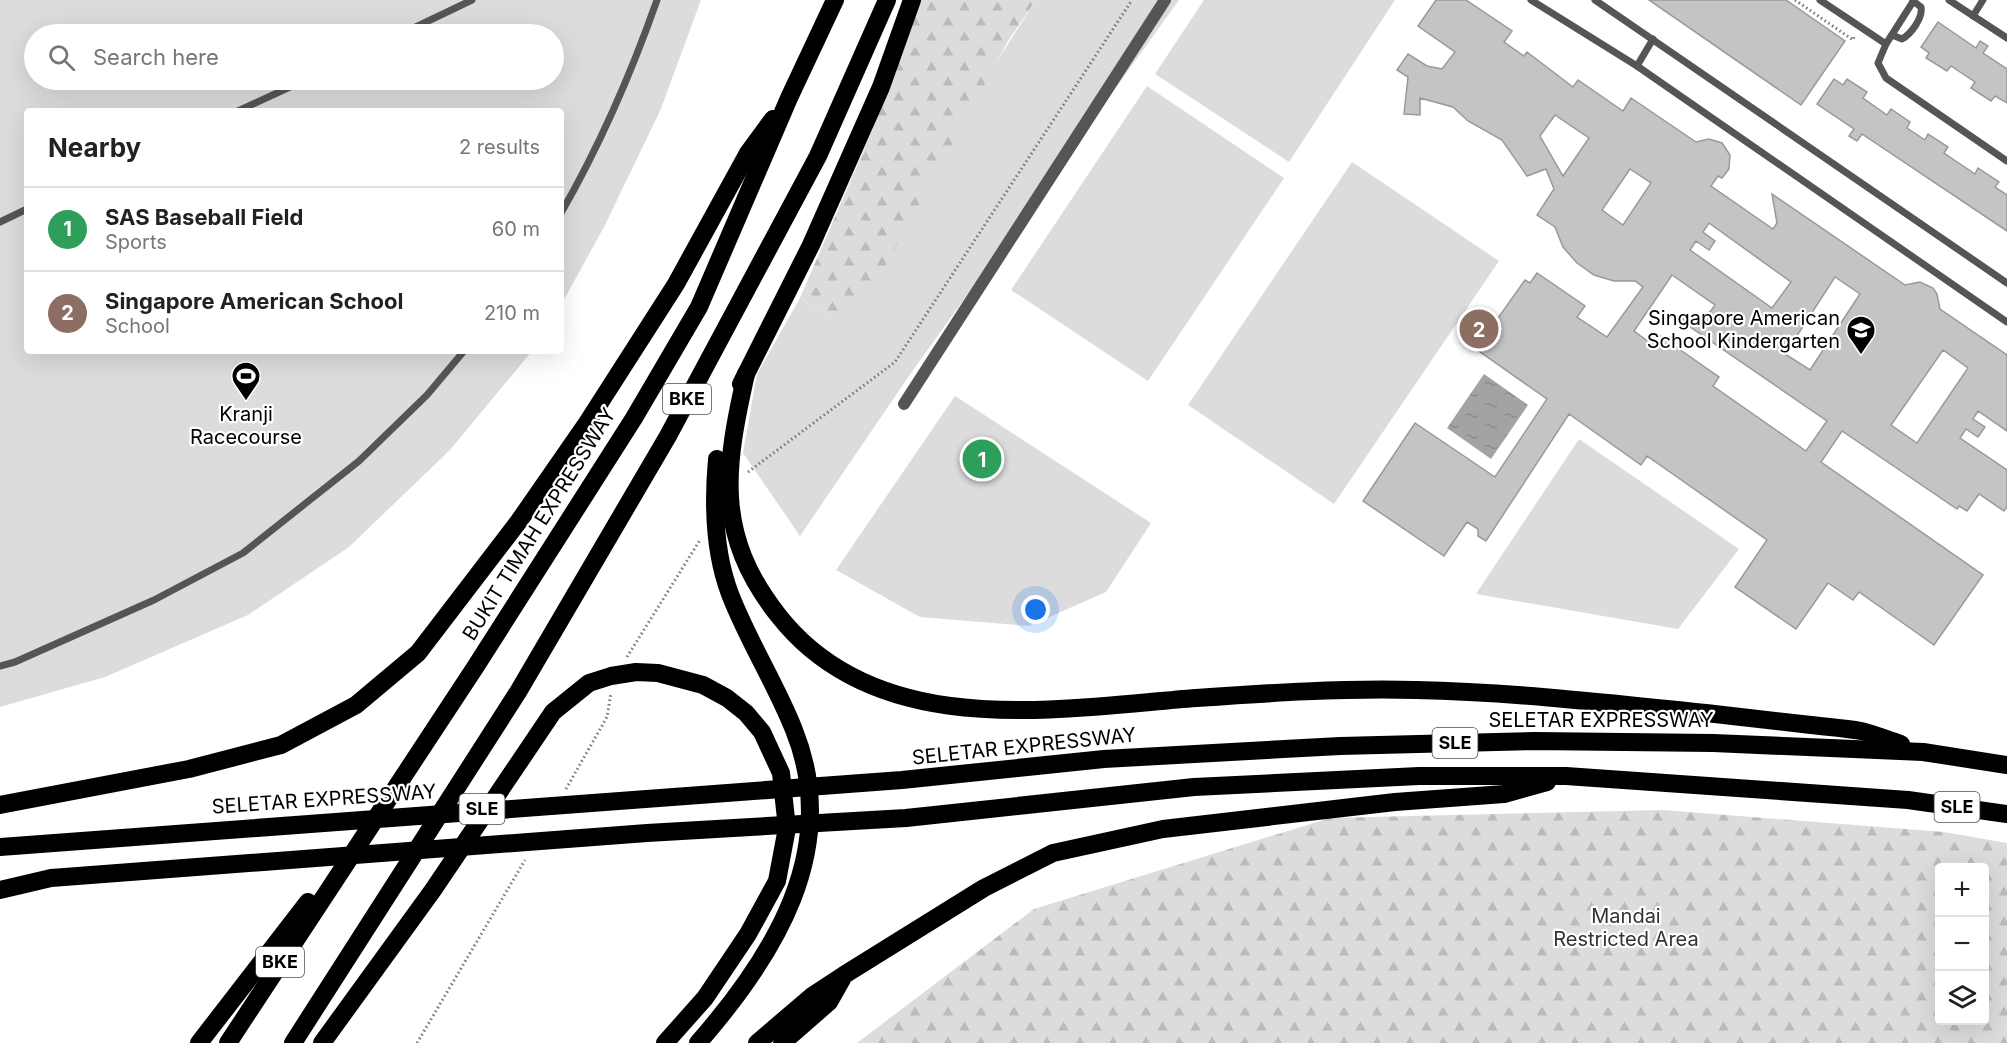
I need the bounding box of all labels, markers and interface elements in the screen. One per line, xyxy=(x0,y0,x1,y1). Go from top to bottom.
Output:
search box xyxy=(24,24,564,90)
icon: search xyxy=(45,41,78,74)
text: Search here xyxy=(93,44,219,70)
text: Nearby xyxy=(48,132,141,163)
text: 2 results xyxy=(459,135,540,159)
text: SAS Baseball Field xyxy=(105,204,303,230)
text: 1 xyxy=(63,217,72,241)
text: 60 m xyxy=(492,217,540,241)
text: Sports xyxy=(105,230,167,254)
text: Singapore American School xyxy=(105,288,403,314)
text: 2 xyxy=(61,301,74,325)
text: 210 m xyxy=(484,301,540,325)
pin: 2 xyxy=(1460,306,1498,352)
place label: Singapore American School Kindergarten xyxy=(1647,306,1840,353)
text: School xyxy=(105,314,170,338)
school or university icon: Singapore American School Kindergarten xyxy=(1845,314,1877,356)
sports icon: Kranji Racecourse xyxy=(230,360,262,402)
road number: BKE xyxy=(663,384,711,414)
place label: Kranji Racecourse xyxy=(190,402,302,449)
street label: BUKIT TIMAH EXPRESSWAY xyxy=(457,403,621,645)
pin: 1 xyxy=(962,436,1002,482)
your location xyxy=(1021,595,1050,624)
street label: SELETAR EXPRESSWAY xyxy=(1488,708,1714,732)
street label: SELETAR EXPRESSWAY xyxy=(911,722,1138,770)
road number: SLE xyxy=(1432,728,1478,758)
street label: SELETAR EXPRESSWAY xyxy=(211,779,438,819)
road number: SLE xyxy=(1934,792,1980,822)
road number: SLE xyxy=(460,794,504,824)
map controls xyxy=(1935,863,1989,1025)
button: + xyxy=(1935,863,1989,917)
park label: Mandai Restricted Area xyxy=(1553,904,1699,951)
button: − xyxy=(1935,917,1989,971)
road number: BKE xyxy=(256,947,304,977)
button: layers xyxy=(1935,971,1989,1025)

